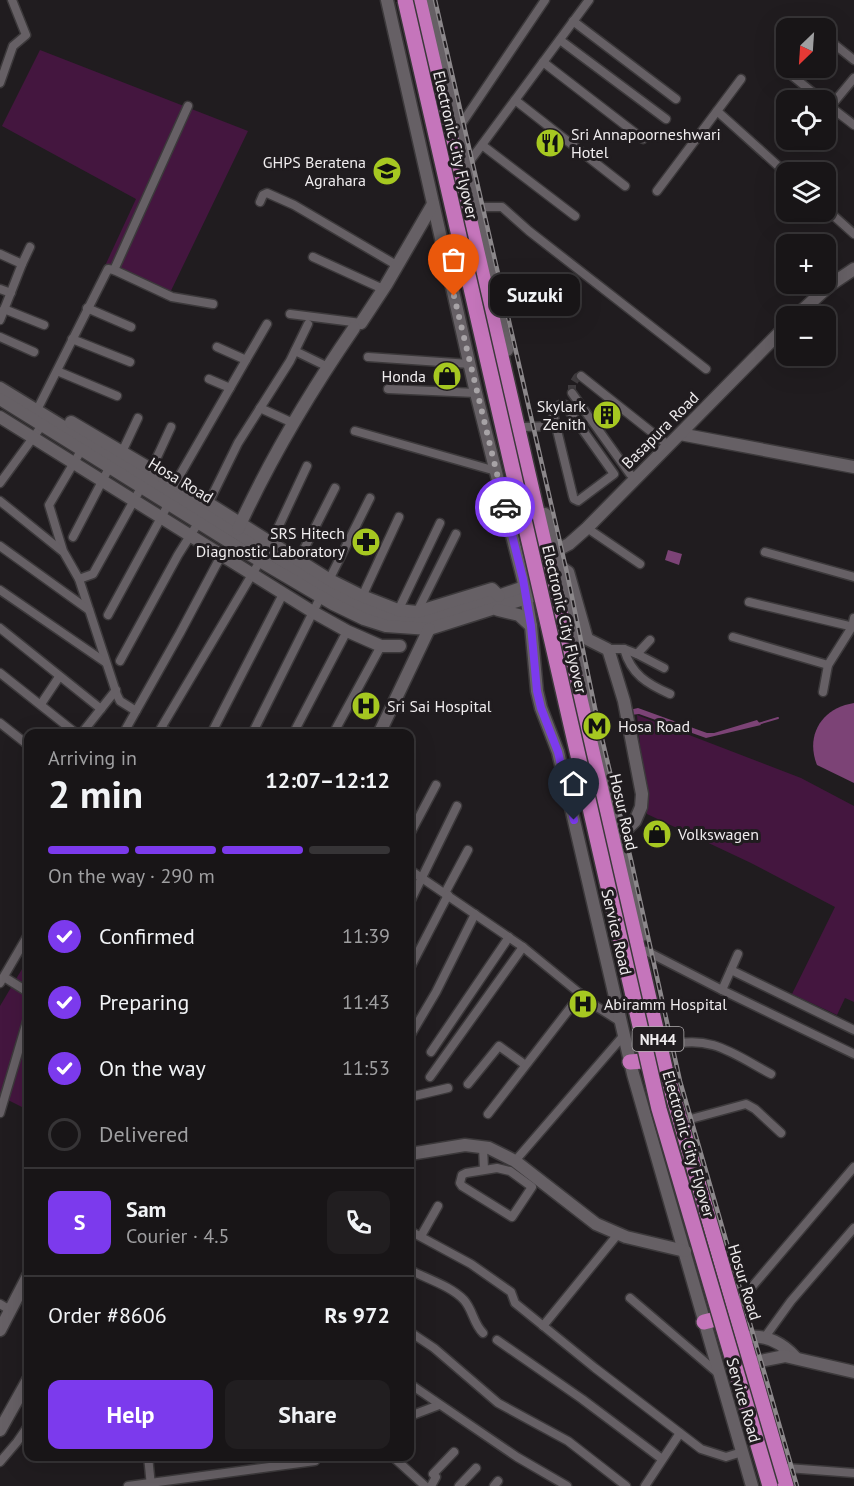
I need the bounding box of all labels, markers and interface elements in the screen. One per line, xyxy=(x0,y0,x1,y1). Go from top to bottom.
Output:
north arrow xyxy=(776,18,836,78)
map controls xyxy=(776,18,836,366)
street label: Electronic City Flyover xyxy=(429,69,483,222)
button: locate xyxy=(776,90,836,150)
place label: Sri Annapoorneshwari Hotel xyxy=(571,124,721,162)
restaurant icon: Sri Annapoorneshwari Hotel xyxy=(534,127,566,159)
place label: GHPS Beratena Agrahara xyxy=(263,152,366,190)
school or university icon: GHPS Beratena Agrahara xyxy=(371,155,403,187)
button: layers xyxy=(776,162,836,222)
pin xyxy=(428,234,479,296)
button: + xyxy=(776,234,836,294)
icon: bag xyxy=(437,243,470,276)
callout: Suzuki xyxy=(490,275,580,317)
text: Suzuki xyxy=(507,282,563,308)
button: − xyxy=(776,306,836,366)
shop icon: Honda xyxy=(431,360,463,392)
place label: Honda xyxy=(381,366,426,386)
street label: Basapura Road xyxy=(617,387,703,473)
place label: Skylark Zenith xyxy=(537,396,586,434)
building icon: Skylark Zenith xyxy=(591,399,623,431)
street label: Hosa Road xyxy=(145,453,217,507)
courier xyxy=(475,477,535,537)
icon: car xyxy=(489,491,522,524)
place label: SRS Hitech Diagnostic Laboratory xyxy=(196,523,346,561)
pharmacy icon: SRS Hitech Diagnostic Laboratory xyxy=(350,526,382,558)
street label: Electronic City Flyover xyxy=(538,543,592,696)
hospital icon: Sri Sai Hospital xyxy=(350,690,382,722)
place label: Sri Sai Hospital xyxy=(387,696,492,716)
metro station icon: Hosa Road xyxy=(581,710,613,742)
place label: Hosa Road xyxy=(618,716,690,736)
text: Arriving in xyxy=(48,745,137,771)
pin xyxy=(548,758,599,820)
text: 12:07–12:12 xyxy=(265,766,390,794)
icon: home xyxy=(557,767,590,800)
text: 2 min xyxy=(48,768,143,819)
street label: Hosur Road xyxy=(605,772,643,852)
shop icon: Volkswagen xyxy=(641,818,673,850)
place label: Volkswagen xyxy=(677,824,759,844)
text: On the way · 290 m xyxy=(48,863,215,889)
street label: Service Road xyxy=(597,887,637,977)
icon: check xyxy=(48,920,81,953)
text: Confirmed xyxy=(99,922,195,950)
text: 11:39 xyxy=(342,923,390,949)
icon: check xyxy=(48,986,81,1019)
text: Preparing xyxy=(99,988,189,1016)
hospital icon: Abiramm Hospital xyxy=(567,988,599,1020)
text: 11:43 xyxy=(342,989,390,1015)
place label: Abiramm Hospital xyxy=(604,994,727,1014)
road number: NH44 xyxy=(632,1027,684,1051)
icon: check xyxy=(48,1052,81,1085)
text: On the way xyxy=(99,1054,206,1082)
text: 11:53 xyxy=(342,1055,390,1081)
street label: Electronic City Flyover xyxy=(658,1068,720,1220)
text: Delivered xyxy=(99,1120,189,1148)
button: phone xyxy=(327,1191,390,1254)
text: Sam xyxy=(126,1195,166,1223)
text: S xyxy=(74,1208,85,1236)
text: Courier · 4.5 xyxy=(126,1223,229,1249)
street label: Hosur Road xyxy=(724,1242,766,1322)
text: Order #8606 xyxy=(48,1301,167,1329)
text: Rs 972 xyxy=(324,1301,390,1329)
street label: Service Road xyxy=(722,1355,766,1445)
button: Help xyxy=(48,1380,213,1449)
button: Share xyxy=(225,1380,390,1449)

